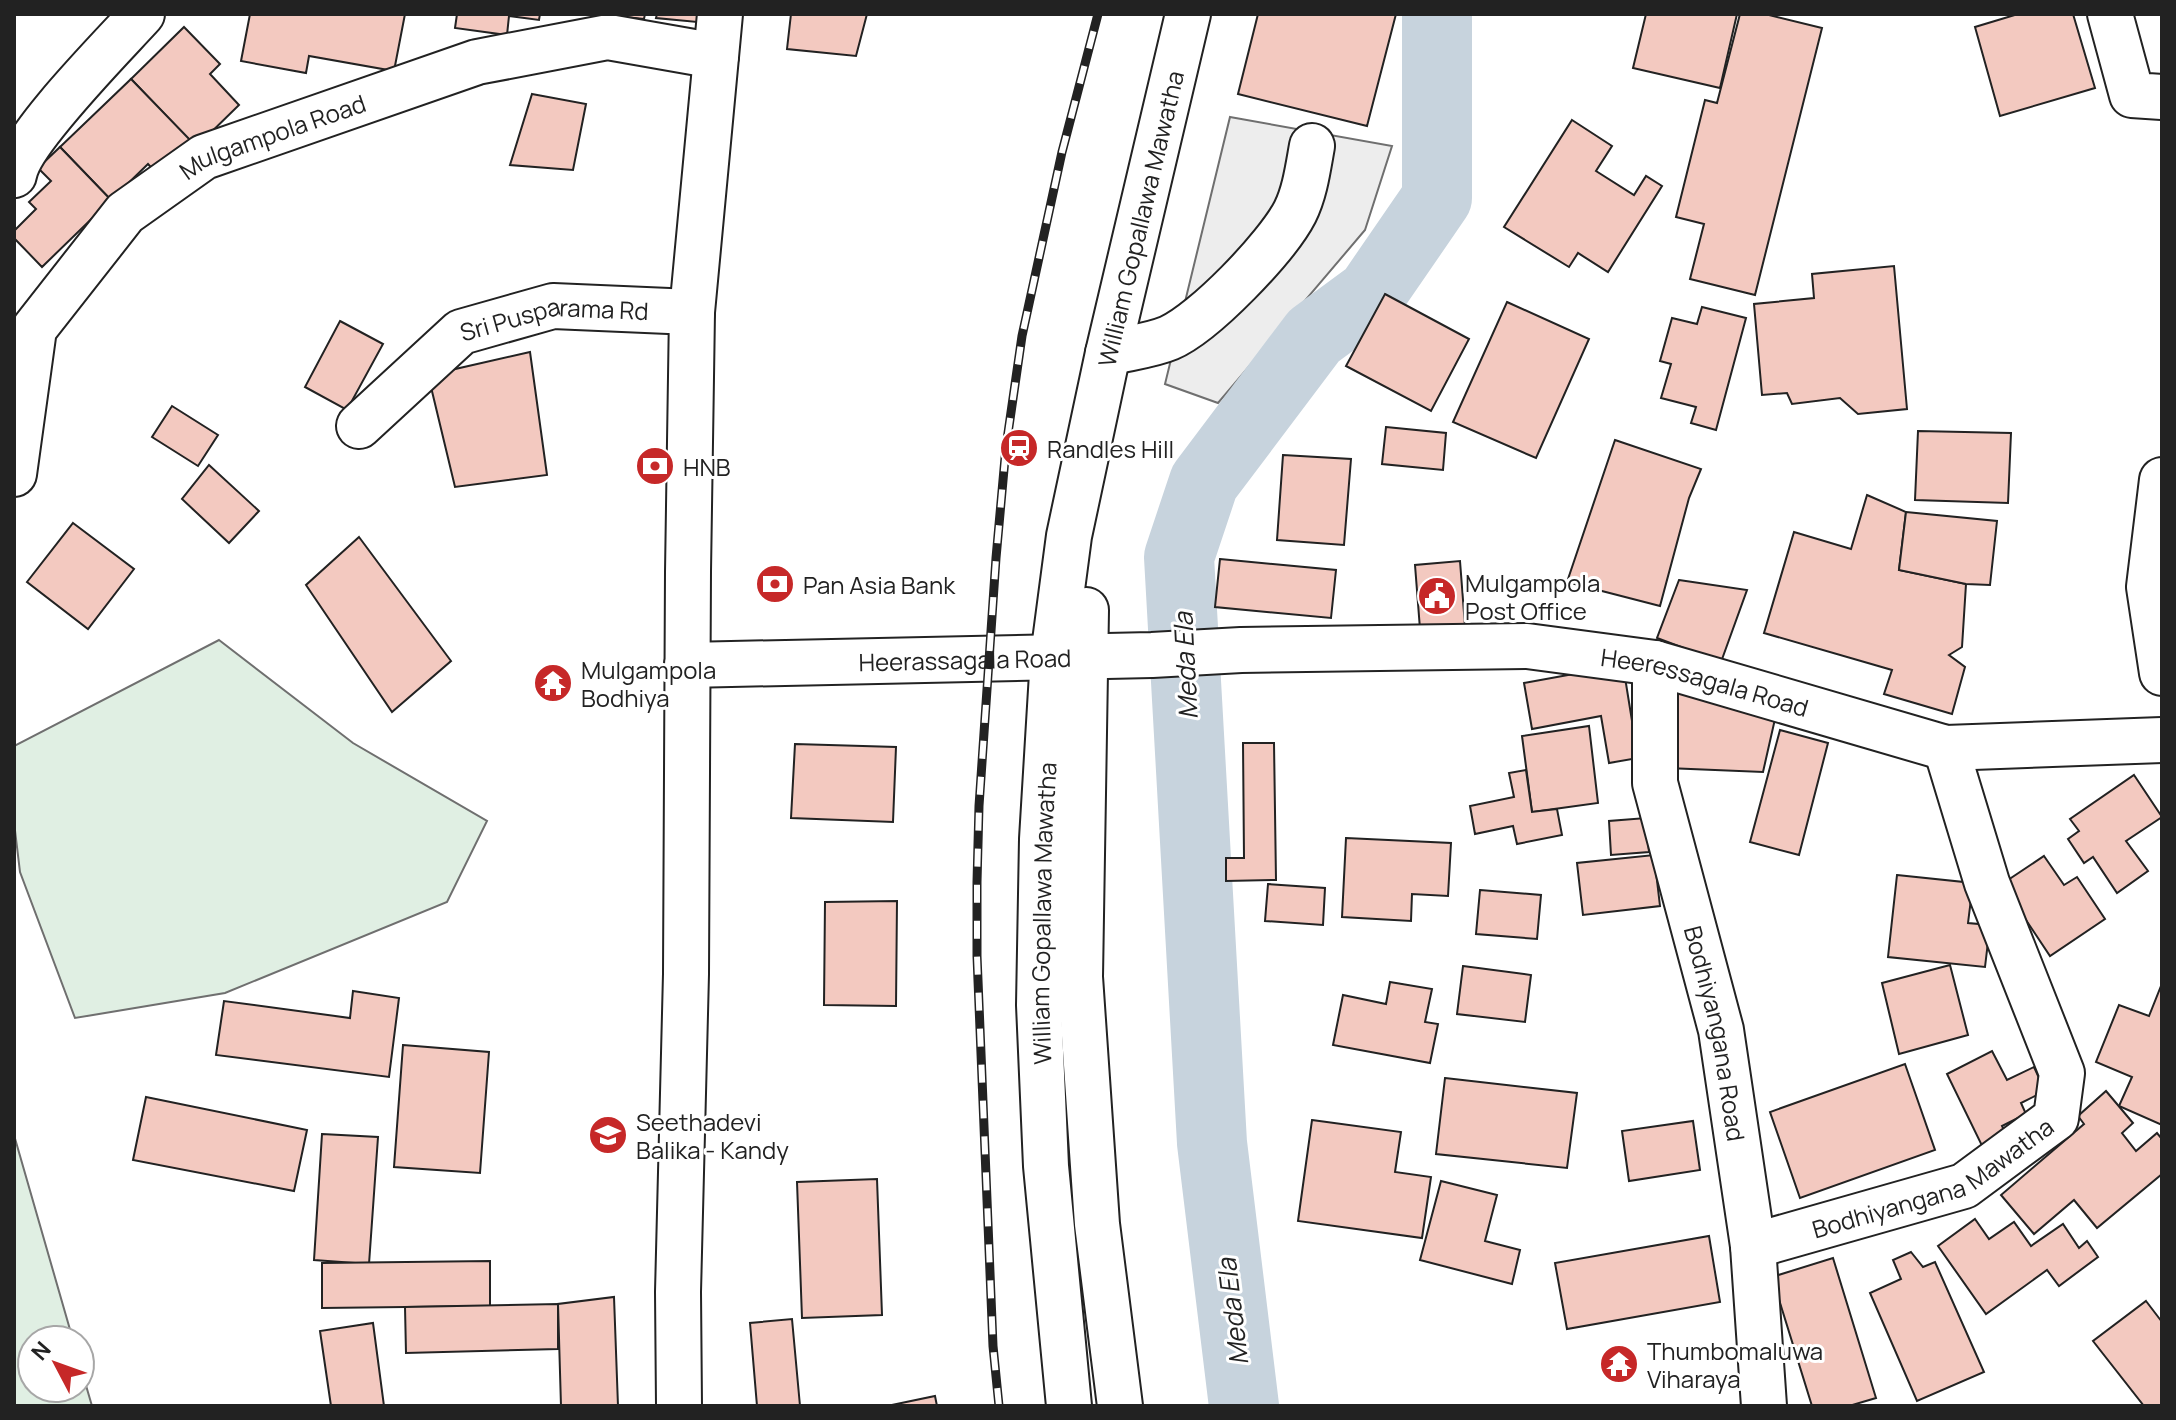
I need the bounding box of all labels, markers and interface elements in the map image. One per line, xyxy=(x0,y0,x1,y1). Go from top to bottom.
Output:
street label: William Gopallawa Mawatha xyxy=(1089,67,1191,369)
street label: Mulgampola Road xyxy=(172,86,370,186)
street label: Sri Pusparama Rd xyxy=(456,288,649,348)
station icon: Randles Hill xyxy=(998,427,1040,469)
place label: Randles Hill xyxy=(1047,432,1174,465)
bank icon: HNB xyxy=(634,445,676,487)
place label: HNB xyxy=(683,450,731,483)
bank icon: Pan Asia Bank xyxy=(754,563,796,605)
place label: Mulgampola Post Office xyxy=(1465,566,1600,627)
place label: Pan Asia Bank xyxy=(803,568,956,601)
public building icon: Mulgampola Post Office xyxy=(1416,575,1458,617)
water label: Meda Ela xyxy=(1164,610,1206,721)
street label: Heeressagala Road xyxy=(1599,639,1813,724)
street label: Heerassagala Road xyxy=(858,640,1072,678)
place label: Mulgampola Bodhiya xyxy=(581,653,716,714)
temple icon: Mulgampola Bodhiya xyxy=(532,662,574,704)
street label: William Gopallawa Mawatha xyxy=(1022,761,1063,1065)
street label: Bodhiyangana Road xyxy=(1677,922,1754,1143)
place label: Seethadevi Balika - Kandy xyxy=(636,1105,789,1166)
street label: Bodhiyangana Mawatha xyxy=(1808,1109,2060,1245)
school or university icon: Seethadevi Balika - Kandy xyxy=(587,1114,629,1156)
water label: Meda Ela xyxy=(1207,1255,1256,1368)
north arrow xyxy=(16,1324,96,1404)
place label: Thumbomaluwa Viharaya xyxy=(1647,1334,1823,1395)
text: N xyxy=(24,1335,57,1367)
temple icon: Thumbomaluwa Viharaya xyxy=(1598,1343,1640,1385)

